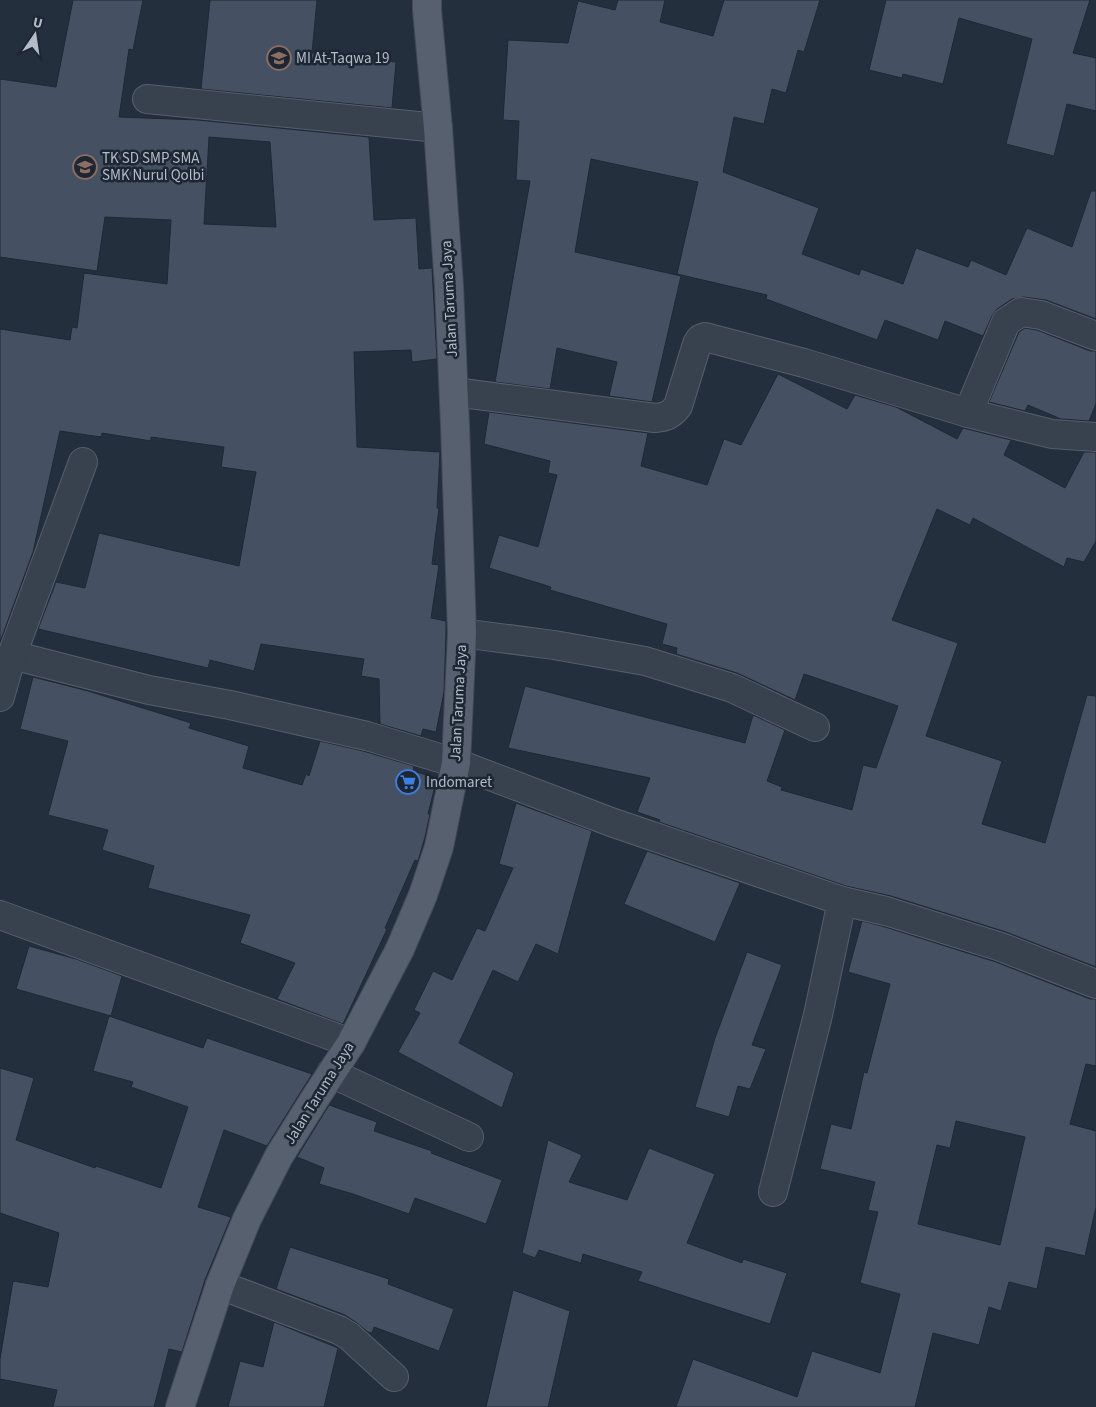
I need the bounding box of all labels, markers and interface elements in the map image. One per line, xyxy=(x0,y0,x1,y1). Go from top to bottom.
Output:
north arrow xyxy=(10,10,60,60)
text: U xyxy=(31,13,44,34)
school or university icon: MI At-Taqwa 19 xyxy=(266,45,292,71)
place label: MI At-Taqwa 19 xyxy=(296,48,389,69)
place label: TK SD SMP SMA SMK Nurul Qolbi xyxy=(102,148,205,186)
school or university icon: TK SD SMP SMA SMK Nurul Qolbi xyxy=(72,154,98,180)
street label: Jalan Taruma Jaya xyxy=(436,240,463,358)
street label: Jalan Taruma Jaya xyxy=(445,644,472,762)
supermarket icon: Indomaret xyxy=(395,769,421,795)
place label: Indomaret xyxy=(426,772,492,793)
street label: Jalan Taruma Jaya xyxy=(279,1038,359,1149)

